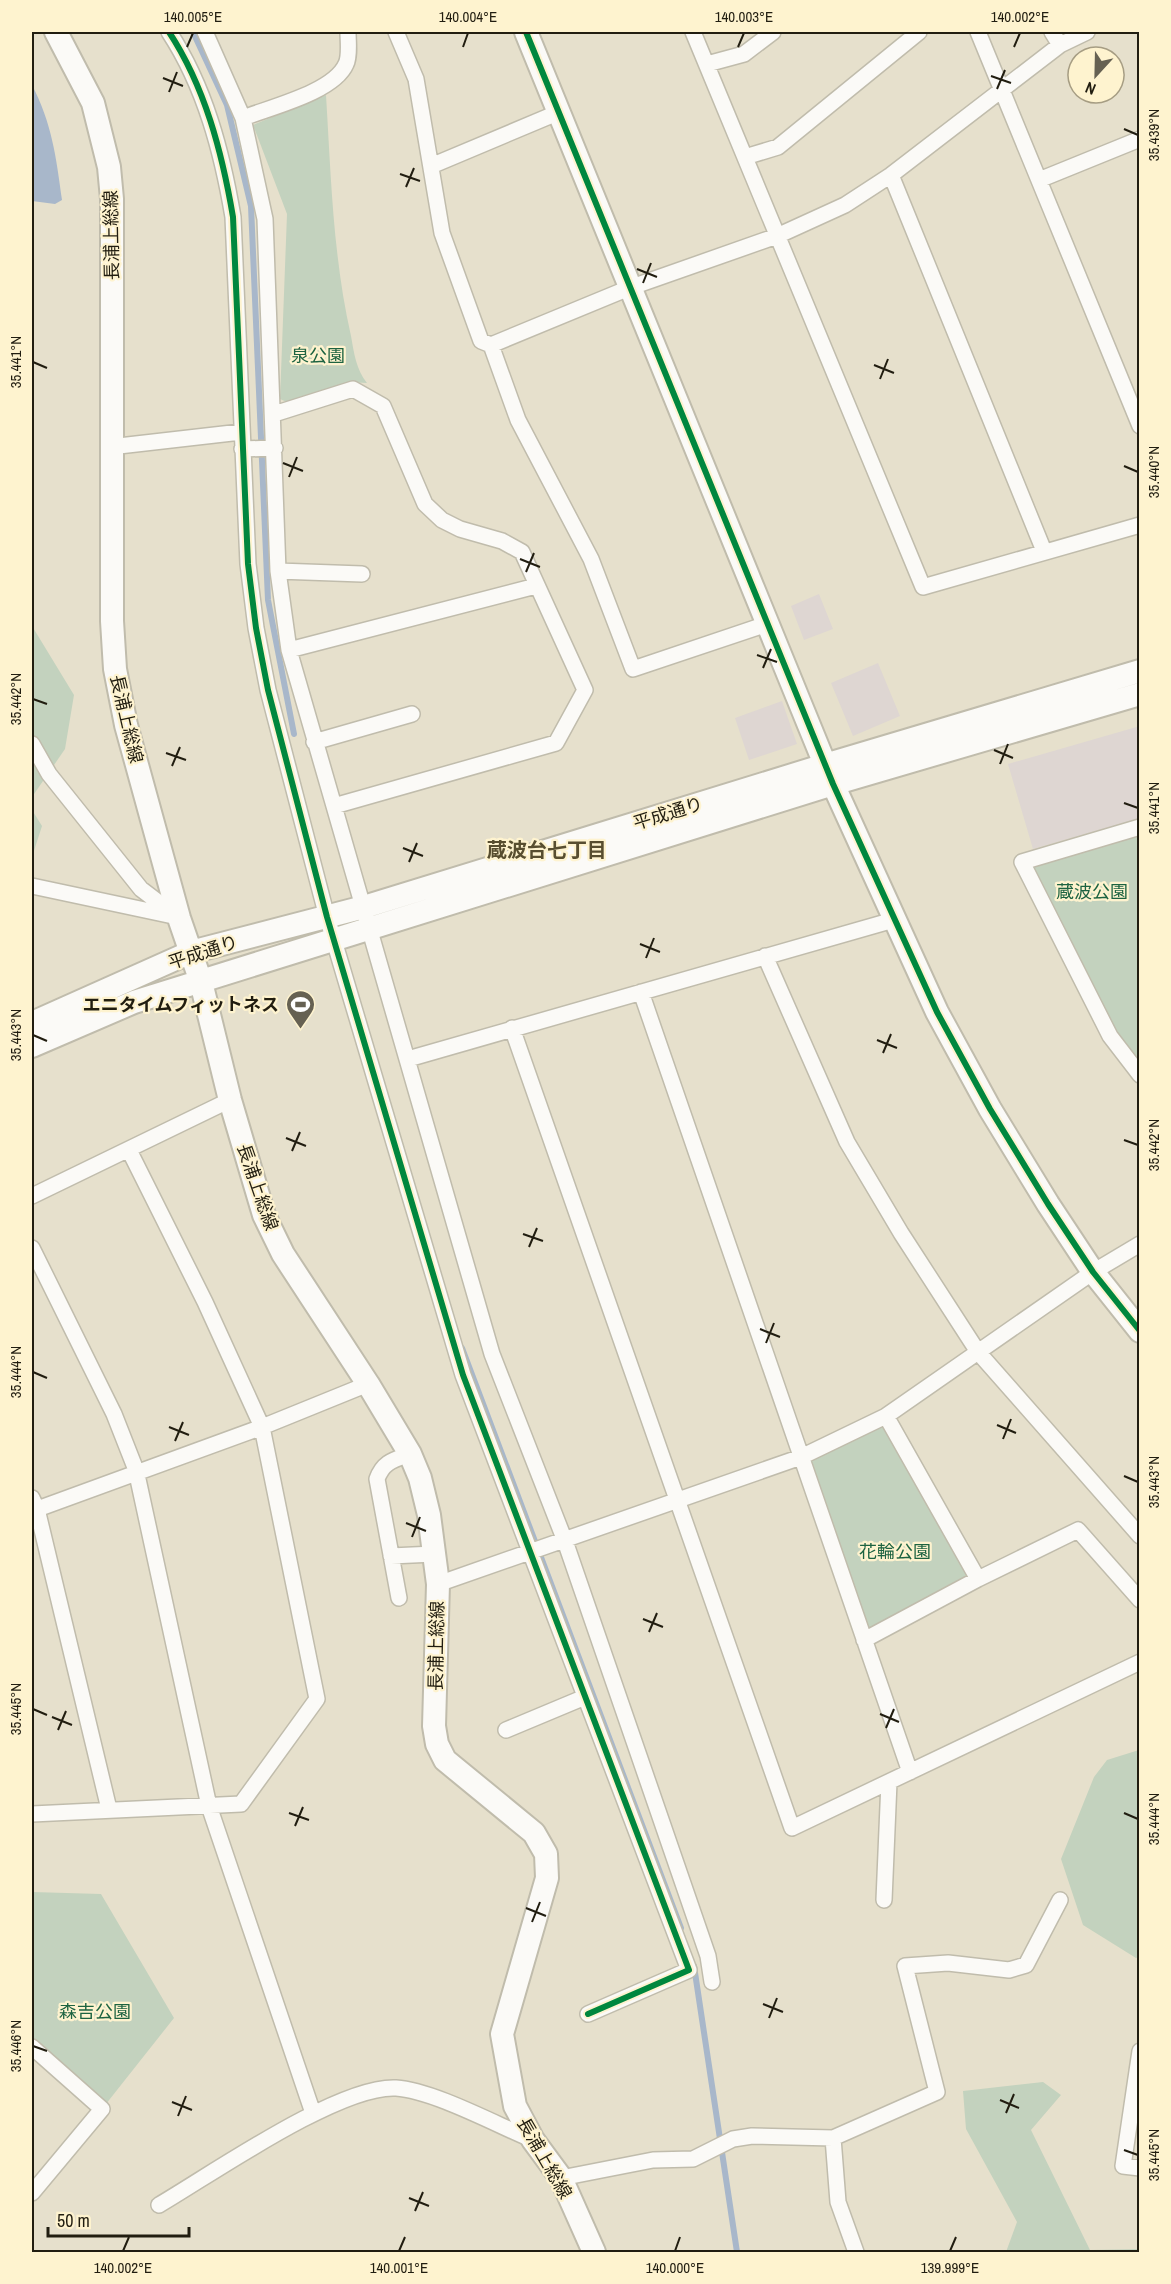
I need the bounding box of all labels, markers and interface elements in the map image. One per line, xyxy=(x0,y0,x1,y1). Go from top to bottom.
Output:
text: 140.005°E xyxy=(164,6,222,27)
text: 140.004°E xyxy=(439,6,497,27)
text: 140.003°E xyxy=(715,6,773,27)
text: 140.002°E xyxy=(991,6,1049,27)
north arrow xyxy=(1066,45,1126,105)
text: N xyxy=(1082,77,1099,101)
text: 35.439°N xyxy=(1143,109,1164,161)
street label: 長浦上総線 xyxy=(98,190,124,280)
text: 35.441°N xyxy=(5,336,26,388)
park label: 泉公園 xyxy=(291,343,345,368)
text: 35.440°N xyxy=(1143,446,1164,498)
street label: 長浦上総線 xyxy=(105,672,149,766)
text: 35.442°N xyxy=(5,673,26,725)
text: 35.441°N xyxy=(1143,782,1164,834)
street label: 平成通り xyxy=(630,791,706,835)
district label: 蔵波台七丁目 xyxy=(487,836,607,863)
park label: 蔵波公園 xyxy=(1056,879,1128,904)
street label: 平成通り xyxy=(165,929,241,975)
sports icon: エニタイムフィットネス xyxy=(284,988,316,1030)
place label: エニタイムフィットネス xyxy=(83,992,279,1017)
text: 35.443°N xyxy=(5,1009,26,1061)
text: 35.442°N xyxy=(1143,1119,1164,1171)
street label: 長浦上総線 xyxy=(232,1140,284,1234)
text: 35.444°N xyxy=(5,1346,26,1398)
text: 35.443°N xyxy=(1143,1456,1164,1508)
park label: 花輪公園 xyxy=(859,1539,931,1564)
street label: 長浦上総線 xyxy=(423,1601,449,1691)
text: 35.445°N xyxy=(5,1683,26,1735)
text: 35.444°N xyxy=(1143,1793,1164,1845)
park label: 森吉公園 xyxy=(59,1999,131,2024)
text: 35.446°N xyxy=(5,2020,26,2072)
street label: 長浦上総線 xyxy=(512,2113,578,2203)
text: 35.445°N xyxy=(1143,2129,1164,2181)
scale bar xyxy=(48,2200,189,2238)
text: 50 m xyxy=(57,2208,90,2233)
text: 140.002°E xyxy=(94,2257,152,2278)
text: 140.001°E xyxy=(370,2257,428,2278)
text: 140.000°E xyxy=(646,2257,704,2278)
text: 139.999°E xyxy=(921,2257,979,2278)

